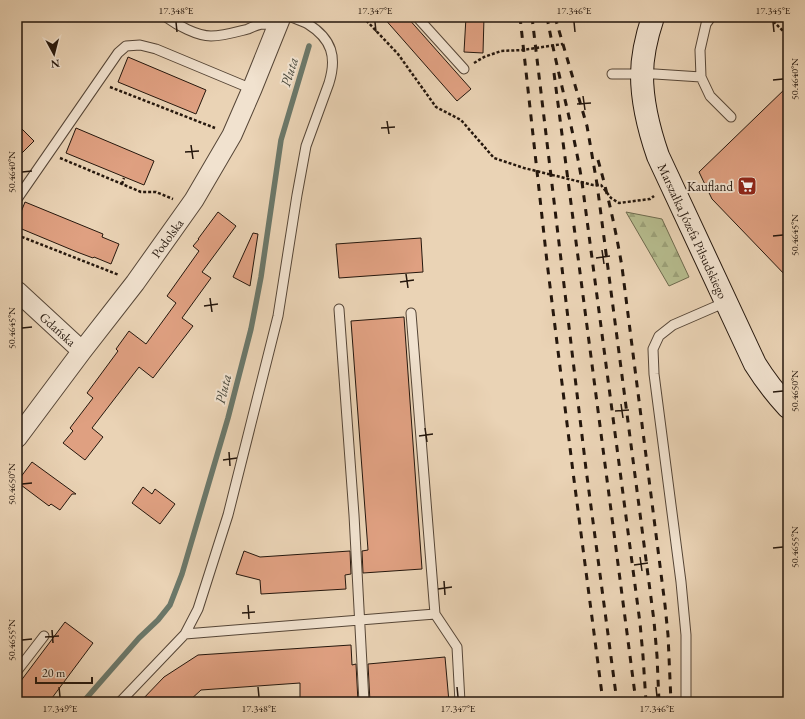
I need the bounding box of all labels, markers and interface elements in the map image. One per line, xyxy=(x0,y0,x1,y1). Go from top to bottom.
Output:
text: 17.348°E xyxy=(159,4,194,17)
text: 17.347°E xyxy=(358,4,393,17)
text: 17.346°E xyxy=(557,4,592,17)
text: 17.345°E xyxy=(756,4,791,17)
north arrow xyxy=(34,34,74,74)
water label: Pluta xyxy=(276,55,302,89)
text: N xyxy=(50,56,60,71)
text: 50.4640°N xyxy=(788,58,801,100)
text: 50.4640°N xyxy=(5,151,18,193)
street label: Marszałka Józefa Piłsudskiego xyxy=(654,161,731,302)
supermarket icon: Kaufland xyxy=(736,175,758,197)
place label: Kaufland xyxy=(687,178,733,195)
text: 50.4645°N xyxy=(788,214,801,256)
street label: Podolska xyxy=(147,215,188,261)
text: 50.4645°N xyxy=(5,307,18,349)
street label: Gdańska xyxy=(36,308,80,351)
text: 50.4650°N xyxy=(788,370,801,412)
water label: Pluta xyxy=(211,372,235,406)
text: 50.4650°N xyxy=(5,463,18,505)
text: 50.4655°N xyxy=(788,526,801,568)
text: 50.4655°N xyxy=(5,619,18,661)
scale bar xyxy=(36,659,92,685)
text: 20 m xyxy=(42,665,66,681)
text: 17.349°E xyxy=(43,702,78,715)
text: 17.348°E xyxy=(242,702,277,715)
text: 17.347°E xyxy=(441,702,476,715)
text: 17.346°E xyxy=(640,702,675,715)

